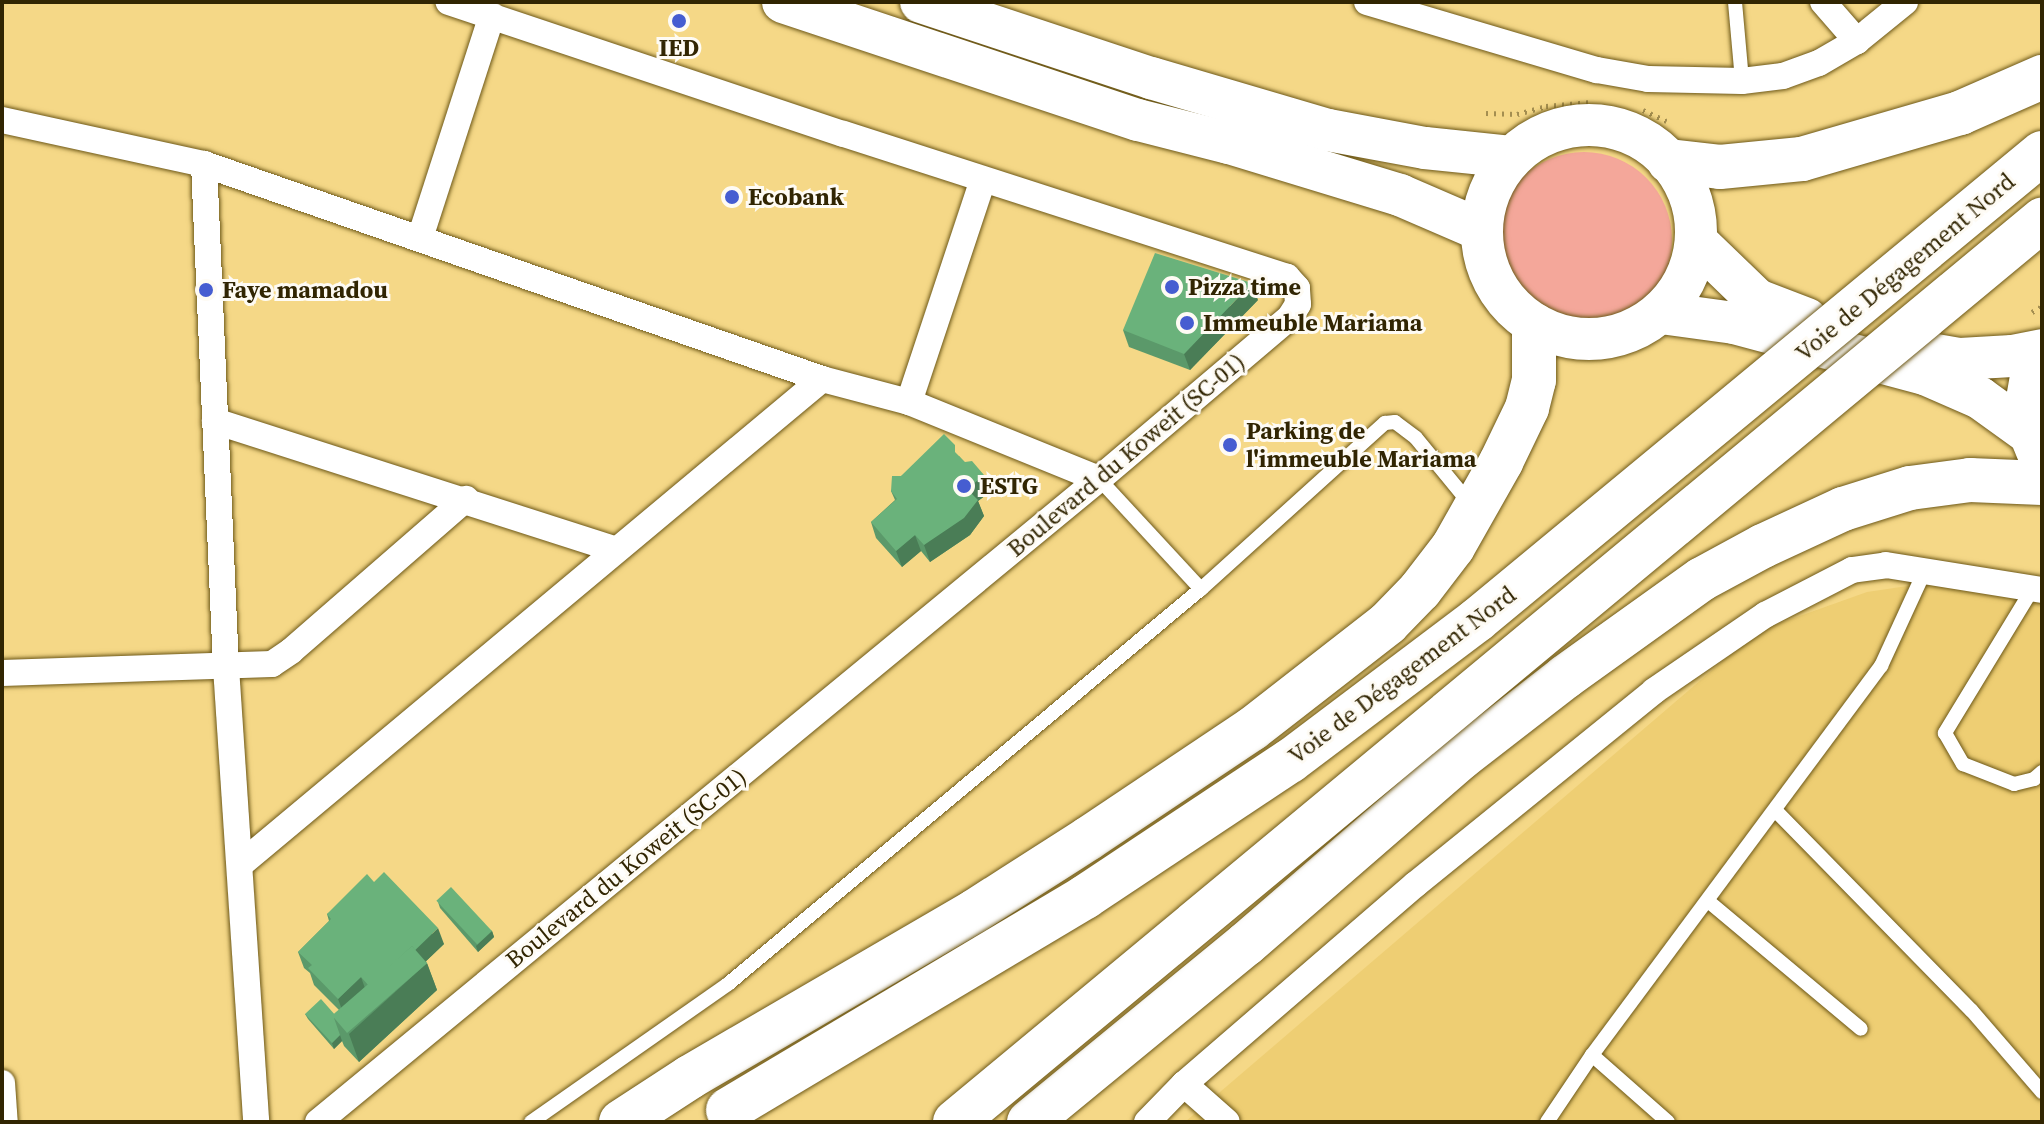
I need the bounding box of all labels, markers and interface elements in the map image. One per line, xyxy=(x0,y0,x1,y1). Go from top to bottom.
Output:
marker: IED xyxy=(670,12,688,30)
place label: IED xyxy=(659,34,699,62)
street label: Voie de Dégagement Nord xyxy=(1789,167,2021,367)
place label: Ecobank xyxy=(748,183,844,211)
marker: Ecobank xyxy=(723,188,741,206)
place label: Pizza time xyxy=(1188,273,1301,301)
place label: Faye mamadou xyxy=(222,276,388,304)
marker: Pizza time xyxy=(1163,278,1181,296)
marker: Faye mamadou xyxy=(197,281,215,299)
place label: Immeuble Mariama xyxy=(1203,309,1422,337)
marker: Immeuble Mariama xyxy=(1178,314,1196,332)
street label: Boulevard du Koweit (SC-01) xyxy=(1001,347,1251,563)
place label: Parking de l'immeuble Mariama xyxy=(1246,417,1476,473)
marker: Parking de l'immeuble Mariama xyxy=(1221,436,1239,454)
place label: ESTG xyxy=(980,472,1038,500)
marker: ESTG xyxy=(955,477,973,495)
street label: Voie de Dégagement Nord xyxy=(1283,580,1521,770)
street label: Boulevard du Koweit (SC-01) xyxy=(500,762,752,974)

